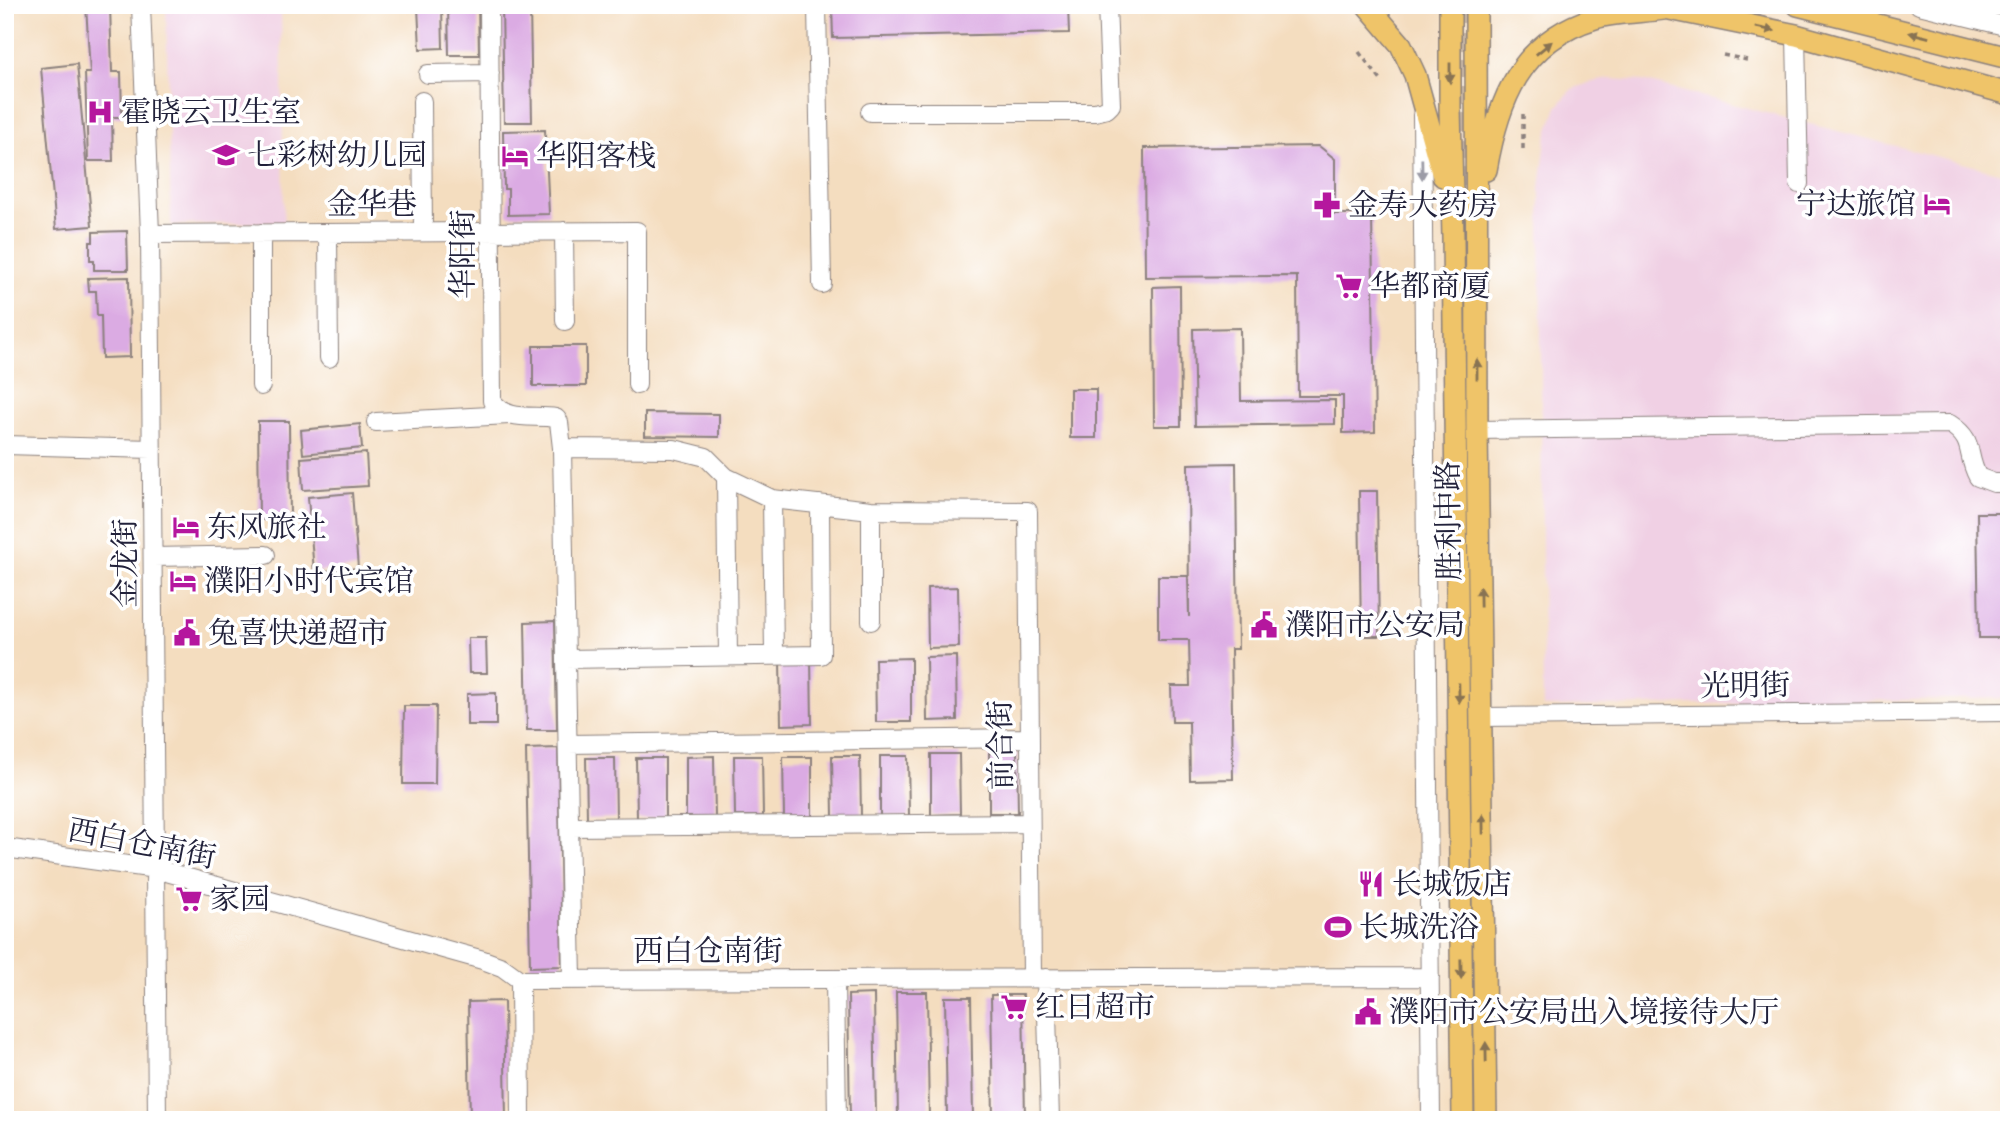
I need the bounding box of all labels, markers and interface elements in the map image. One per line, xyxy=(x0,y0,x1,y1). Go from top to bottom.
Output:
one-way arrow xyxy=(1754,23,1776,34)
one-way arrow xyxy=(1908,29,1930,40)
one-way arrow xyxy=(1534,40,1552,55)
one-way arrow xyxy=(1444,63,1456,85)
place label: 霍晓云卫生室 xyxy=(121,92,301,133)
hospital icon: 霍晓云卫生室 xyxy=(85,97,115,127)
place label: 七彩树幼儿园 xyxy=(247,135,427,176)
place label: 华阳客栈 xyxy=(536,136,656,177)
school or university icon: 七彩树幼儿园 xyxy=(211,140,241,170)
hotel icon: 华阳客栈 xyxy=(500,141,530,171)
one-way arrow xyxy=(1416,159,1428,181)
street label: 金华巷 xyxy=(327,184,417,225)
place label: 宁达旅馆 xyxy=(1796,184,1916,225)
place label: 金寿大药房 xyxy=(1348,185,1498,226)
hotel icon: 宁达旅馆 xyxy=(1922,189,1952,219)
pharmacy icon: 金寿大药房 xyxy=(1312,190,1342,220)
street label: 华阳街 xyxy=(443,209,484,299)
place label: 华都商厦 xyxy=(1370,266,1490,307)
supermarket icon: 华都商厦 xyxy=(1334,271,1364,301)
one-way arrow xyxy=(1471,358,1483,380)
street label: 胜利中路 xyxy=(1427,461,1471,581)
place label: 东风旅社 xyxy=(207,507,327,548)
hotel icon: 东风旅社 xyxy=(171,512,201,542)
street label: 金龙街 xyxy=(105,518,146,608)
place label: 濮阳小时代宾馆 xyxy=(204,561,414,602)
hotel icon: 濮阳小时代宾馆 xyxy=(168,566,198,596)
one-way arrow xyxy=(1474,585,1486,607)
place label: 濮阳市公安局 xyxy=(1285,605,1465,646)
public building icon: 濮阳市公安局 xyxy=(1249,610,1279,640)
place label: 兔喜快递超市 xyxy=(208,613,388,654)
public building icon: 兔喜快递超市 xyxy=(172,618,202,648)
street label: 光明街 xyxy=(1700,665,1790,707)
one-way arrow xyxy=(1453,682,1464,704)
street label: 前合街 xyxy=(980,700,1022,790)
street label: 西白仓南街 xyxy=(64,810,220,878)
one-way arrow xyxy=(1477,813,1489,835)
place label: 长城饭店 xyxy=(1392,864,1512,905)
restaurant icon: 长城饭店 xyxy=(1356,869,1386,899)
place label: 家园 xyxy=(210,879,270,920)
supermarket icon: 家园 xyxy=(174,884,204,914)
place label: 长城洗浴 xyxy=(1359,907,1479,948)
sports icon: 长城洗浴 xyxy=(1323,912,1353,942)
street label: 西白仓南街 xyxy=(633,931,783,972)
one-way arrow xyxy=(1455,959,1467,981)
place label: 红日超市 xyxy=(1035,987,1155,1028)
supermarket icon: 红日超市 xyxy=(999,992,1029,1022)
place label: 濮阳市公安局出入境接待大厅 xyxy=(1389,992,1779,1033)
public building icon: 濮阳市公安局出入境接待大厅 xyxy=(1353,997,1383,1027)
one-way arrow xyxy=(1480,1040,1491,1062)

